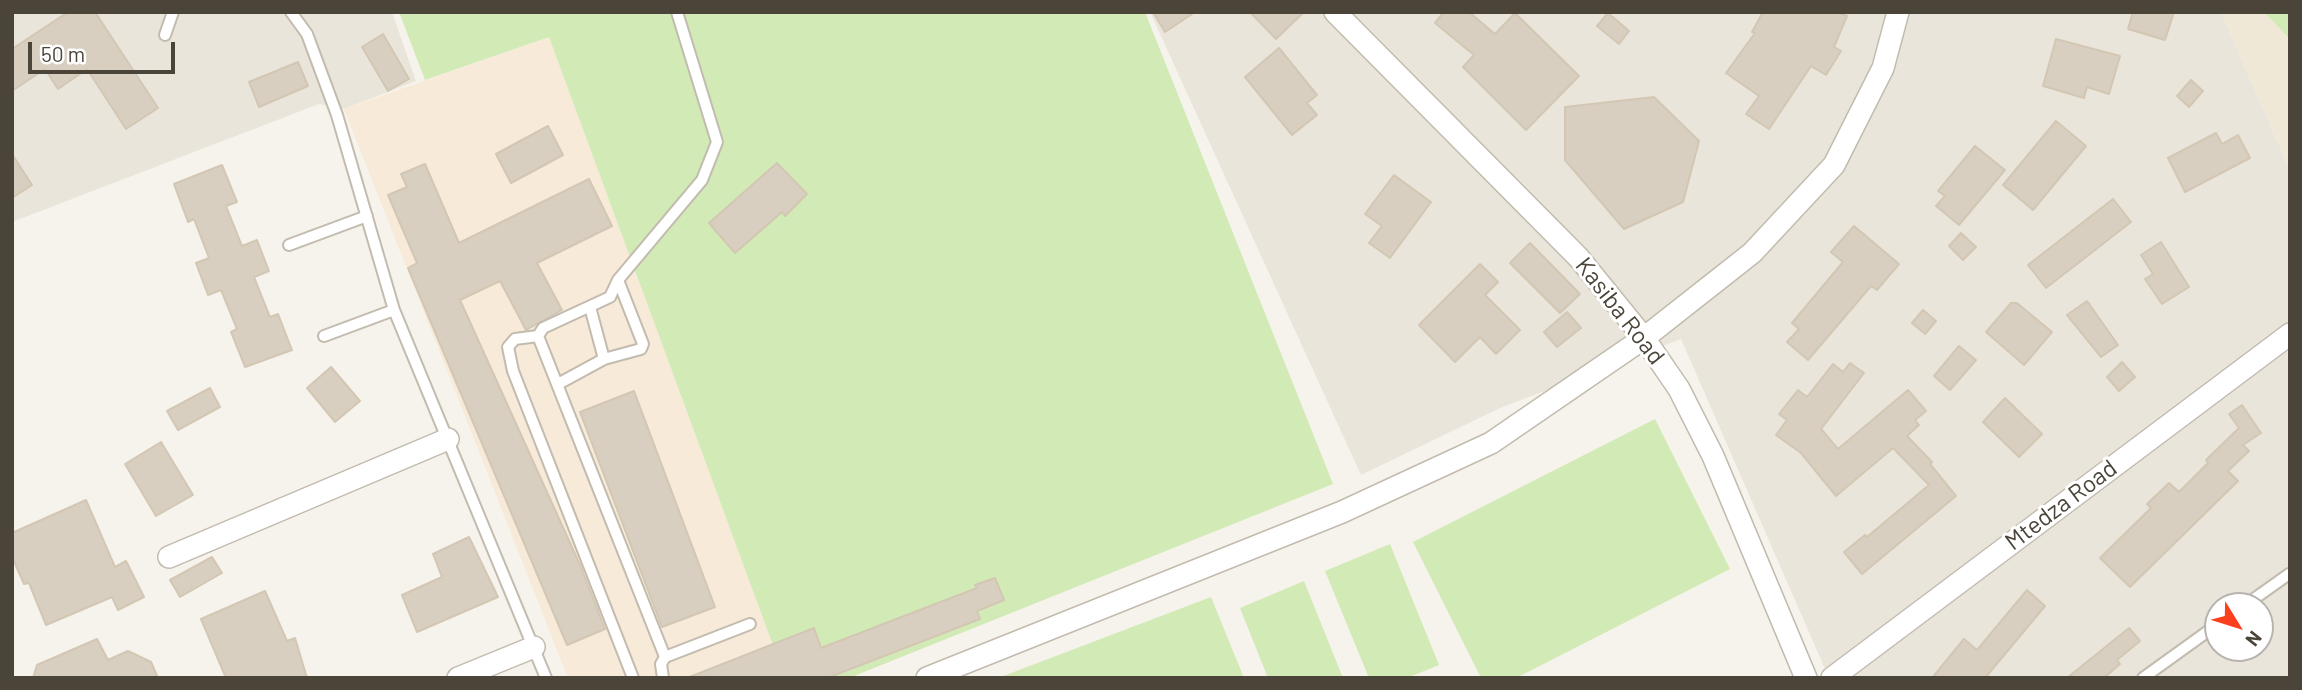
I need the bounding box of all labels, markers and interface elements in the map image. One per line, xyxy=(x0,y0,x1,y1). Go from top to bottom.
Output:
scale bar xyxy=(32,28,178,72)
text: 50 m xyxy=(41,41,85,66)
street label: Kasiba Road xyxy=(1569,252,1671,370)
street label: Mtedza Road xyxy=(2000,454,2122,556)
north arrow xyxy=(2204,592,2274,662)
text: N xyxy=(2241,627,2267,651)

